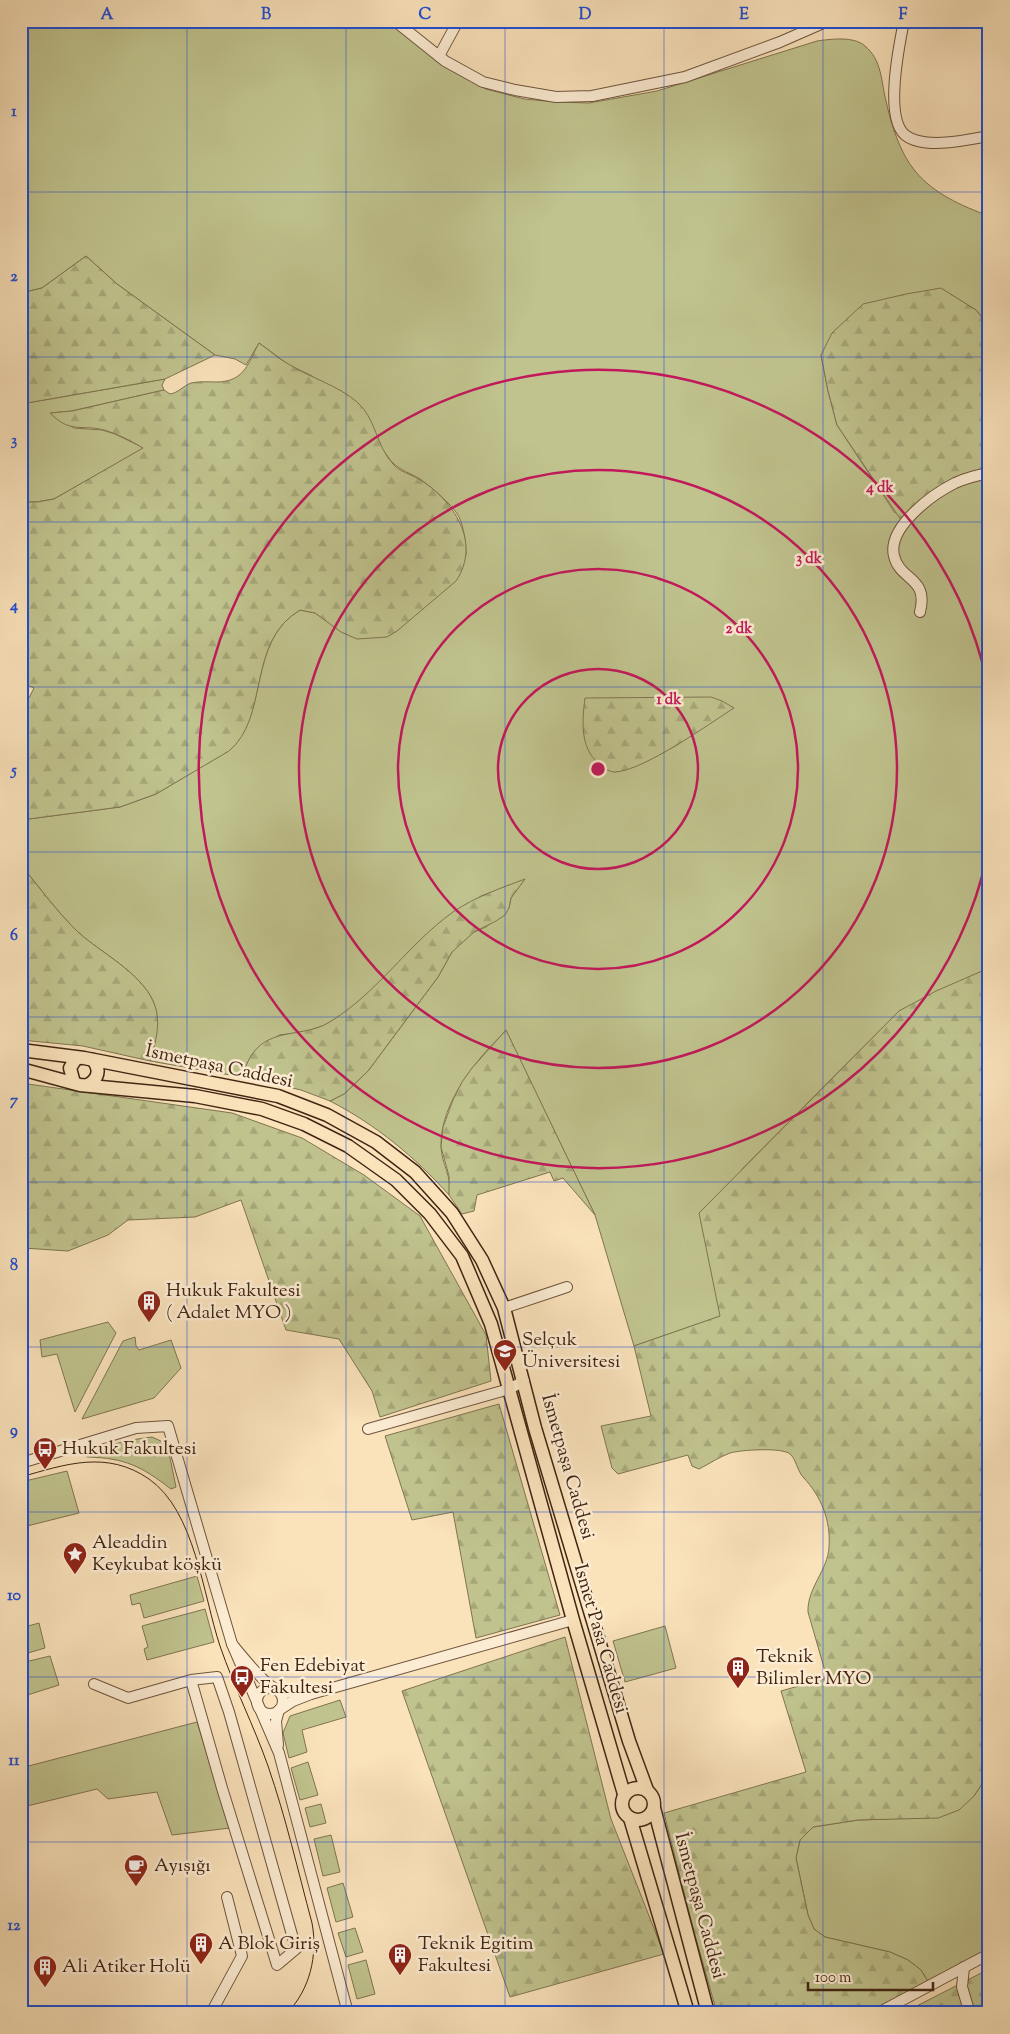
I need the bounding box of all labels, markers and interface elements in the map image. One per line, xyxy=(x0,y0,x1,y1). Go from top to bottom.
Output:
text: A xyxy=(101,4,114,27)
text: B xyxy=(261,4,271,27)
text: C xyxy=(419,4,432,27)
text: D xyxy=(579,4,592,27)
text: E xyxy=(739,4,749,27)
text: F xyxy=(899,4,908,27)
text: 1 xyxy=(11,101,17,124)
text: 2 xyxy=(10,266,18,289)
text: 3 xyxy=(11,430,18,453)
text: 4 dk xyxy=(865,478,895,499)
text: 3 dk xyxy=(796,549,823,570)
text: 4 xyxy=(9,595,18,618)
text: 2 dk xyxy=(725,619,753,640)
text: 1 dk xyxy=(656,690,682,711)
text: 5 xyxy=(9,760,17,783)
centre of rings xyxy=(589,760,607,778)
text: 6 xyxy=(10,925,18,948)
street label: İsmetpaşa Caddesi xyxy=(143,1038,295,1096)
text: 7 xyxy=(10,1090,19,1113)
text: 8 xyxy=(10,1255,18,1278)
place label: Hukuk Fakultesi ( Adalet MYO ) xyxy=(166,1278,301,1327)
building icon: Hukuk Fakultesi ( Adalet MYO ) xyxy=(136,1289,162,1323)
place label: Selçuk Üniversitesi xyxy=(522,1327,620,1376)
school or university icon: Selçuk Üniversitesi xyxy=(492,1338,518,1372)
street label: İsmetpaşa Caddesi xyxy=(533,1391,601,1543)
text: 9 xyxy=(10,1420,18,1443)
bus stop icon: Hukuk Fakultesi xyxy=(32,1436,58,1470)
place label: Hukuk Fakultesi xyxy=(62,1436,197,1463)
place label: Aleaddin Keykubat köşkü xyxy=(92,1530,222,1579)
place icon: Aleaddin Keykubat köşkü xyxy=(62,1541,88,1575)
street label: Ismet Pasa Caddesi xyxy=(566,1561,634,1717)
text: 10 xyxy=(7,1585,21,1608)
place label: Teknik Bilimler MYO xyxy=(756,1644,872,1693)
place label: Fen Edebiyat Fakultesi xyxy=(260,1653,366,1702)
building icon: Teknik Bilimler MYO xyxy=(725,1655,751,1689)
bus stop icon: Fen Edebiyat Fakultesi xyxy=(229,1664,255,1698)
text: 11 xyxy=(9,1750,20,1773)
street label: İsmetpaşa Caddesi xyxy=(666,1830,732,1982)
cafe icon: Ayışığı xyxy=(123,1853,149,1887)
place label: Ayışığı xyxy=(154,1853,211,1880)
text: 12 xyxy=(8,1915,21,1938)
building icon: A Blok Giriş xyxy=(188,1931,214,1965)
place label: A Blok Giriş xyxy=(218,1931,320,1958)
place label: Teknik Egitim Fakultesi xyxy=(418,1931,534,1980)
building icon: Teknik Egitim Fakultesi xyxy=(387,1942,413,1976)
building icon: Ali Atiker Holü xyxy=(32,1954,58,1988)
place label: Ali Atiker Holü xyxy=(62,1954,191,1981)
scale bar xyxy=(808,1959,932,1991)
text: 100 m xyxy=(815,1968,852,1989)

